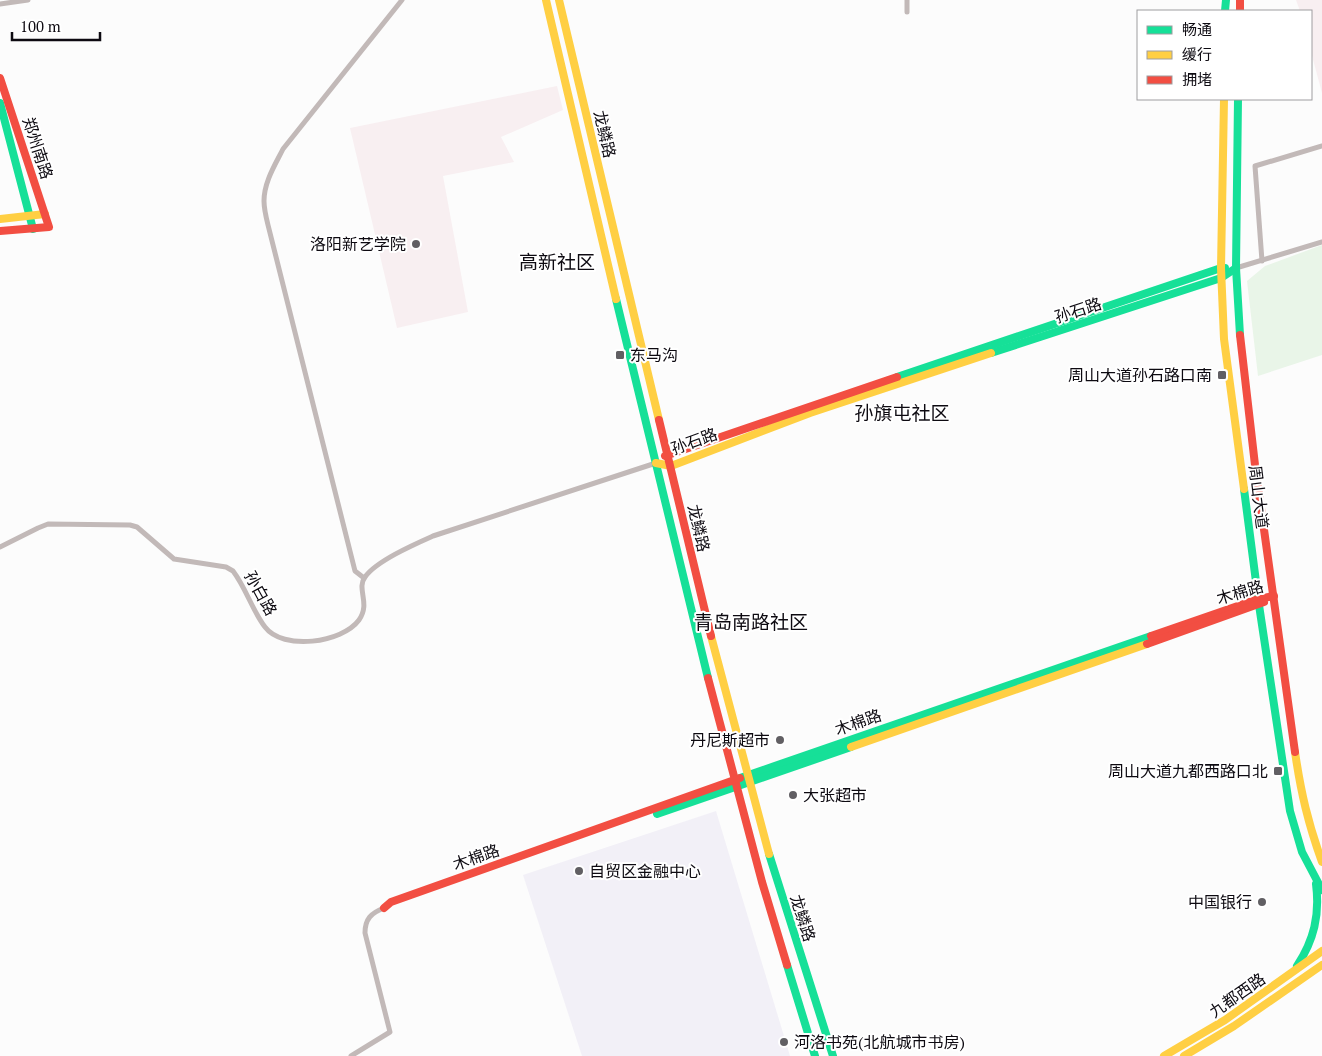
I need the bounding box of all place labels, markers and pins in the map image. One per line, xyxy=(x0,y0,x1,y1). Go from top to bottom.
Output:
place label: 洛阳新艺学院 xyxy=(310,233,406,255)
marker: 洛阳新艺学院 xyxy=(410,238,422,250)
place label: 东马沟 xyxy=(630,344,678,366)
marker: 东马沟 xyxy=(614,349,626,361)
place label: 周山大道孙石路口南 xyxy=(1068,364,1212,386)
marker: 周山大道孙石路口南 xyxy=(1216,369,1228,381)
place label: 丹尼斯超市 xyxy=(690,729,770,751)
marker: 丹尼斯超市 xyxy=(774,734,786,746)
place label: 周山大道九都西路口北 xyxy=(1108,760,1268,782)
marker: 周山大道九都西路口北 xyxy=(1272,765,1284,777)
place label: 大张超市 xyxy=(803,784,867,806)
marker: 大张超市 xyxy=(787,789,799,801)
place label: 自贸区金融中心 xyxy=(589,860,701,882)
marker: 自贸区金融中心 xyxy=(573,865,585,877)
place label: 中国银行 xyxy=(1188,891,1252,913)
marker: 中国银行 xyxy=(1256,896,1268,908)
place label: 河洛书苑(北航城市书房) xyxy=(794,1031,965,1053)
marker: 河洛书苑(北航城市书房) xyxy=(778,1036,790,1048)

